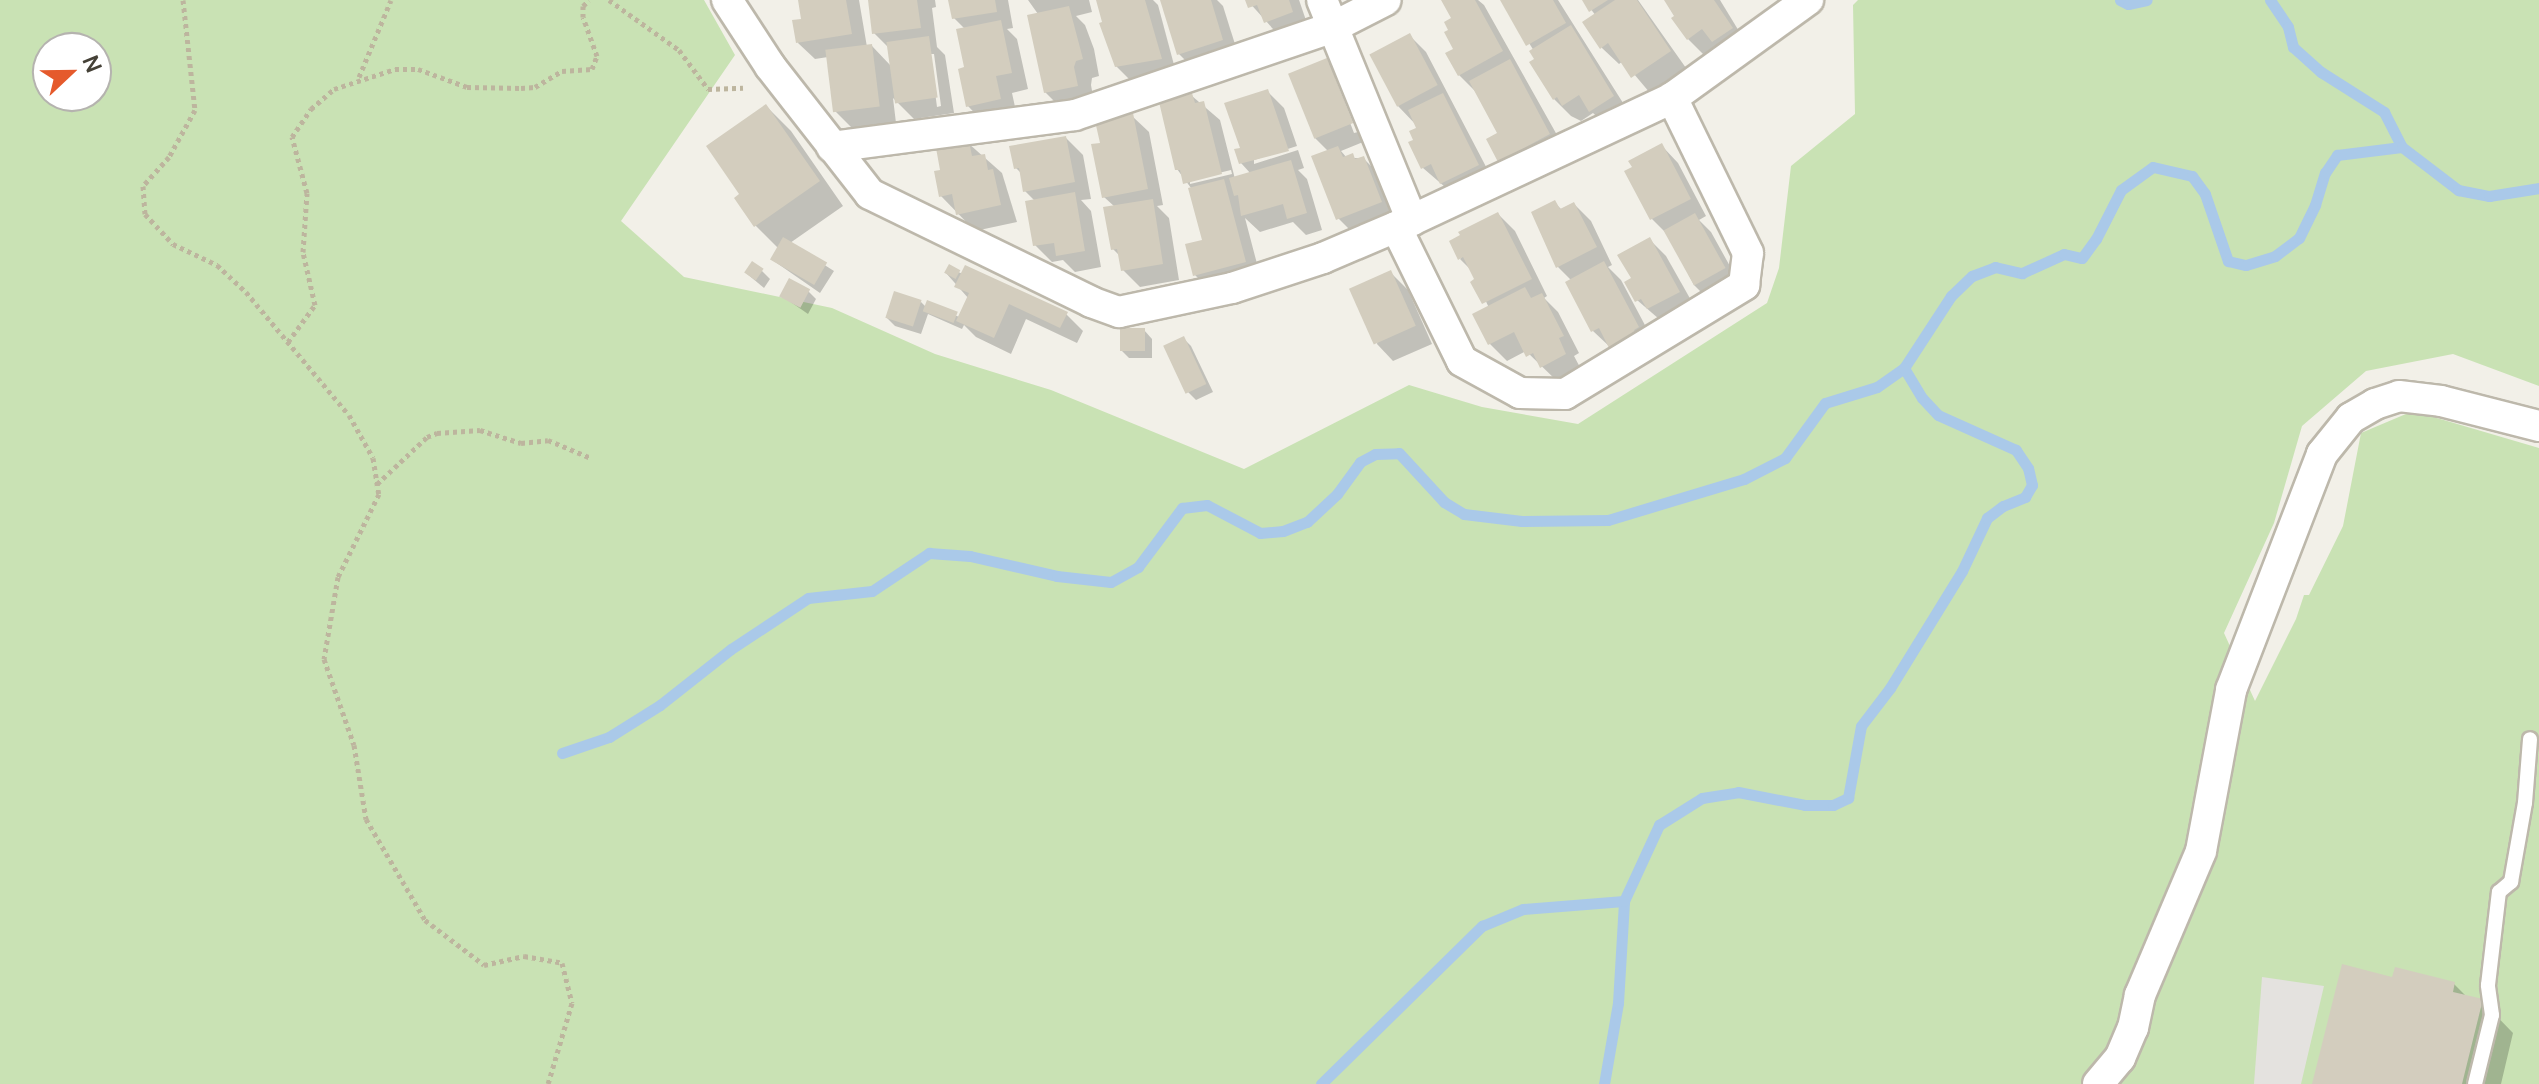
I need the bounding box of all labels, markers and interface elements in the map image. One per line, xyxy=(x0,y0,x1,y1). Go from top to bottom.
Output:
north arrow xyxy=(32,32,112,112)
text: N xyxy=(76,51,109,77)

